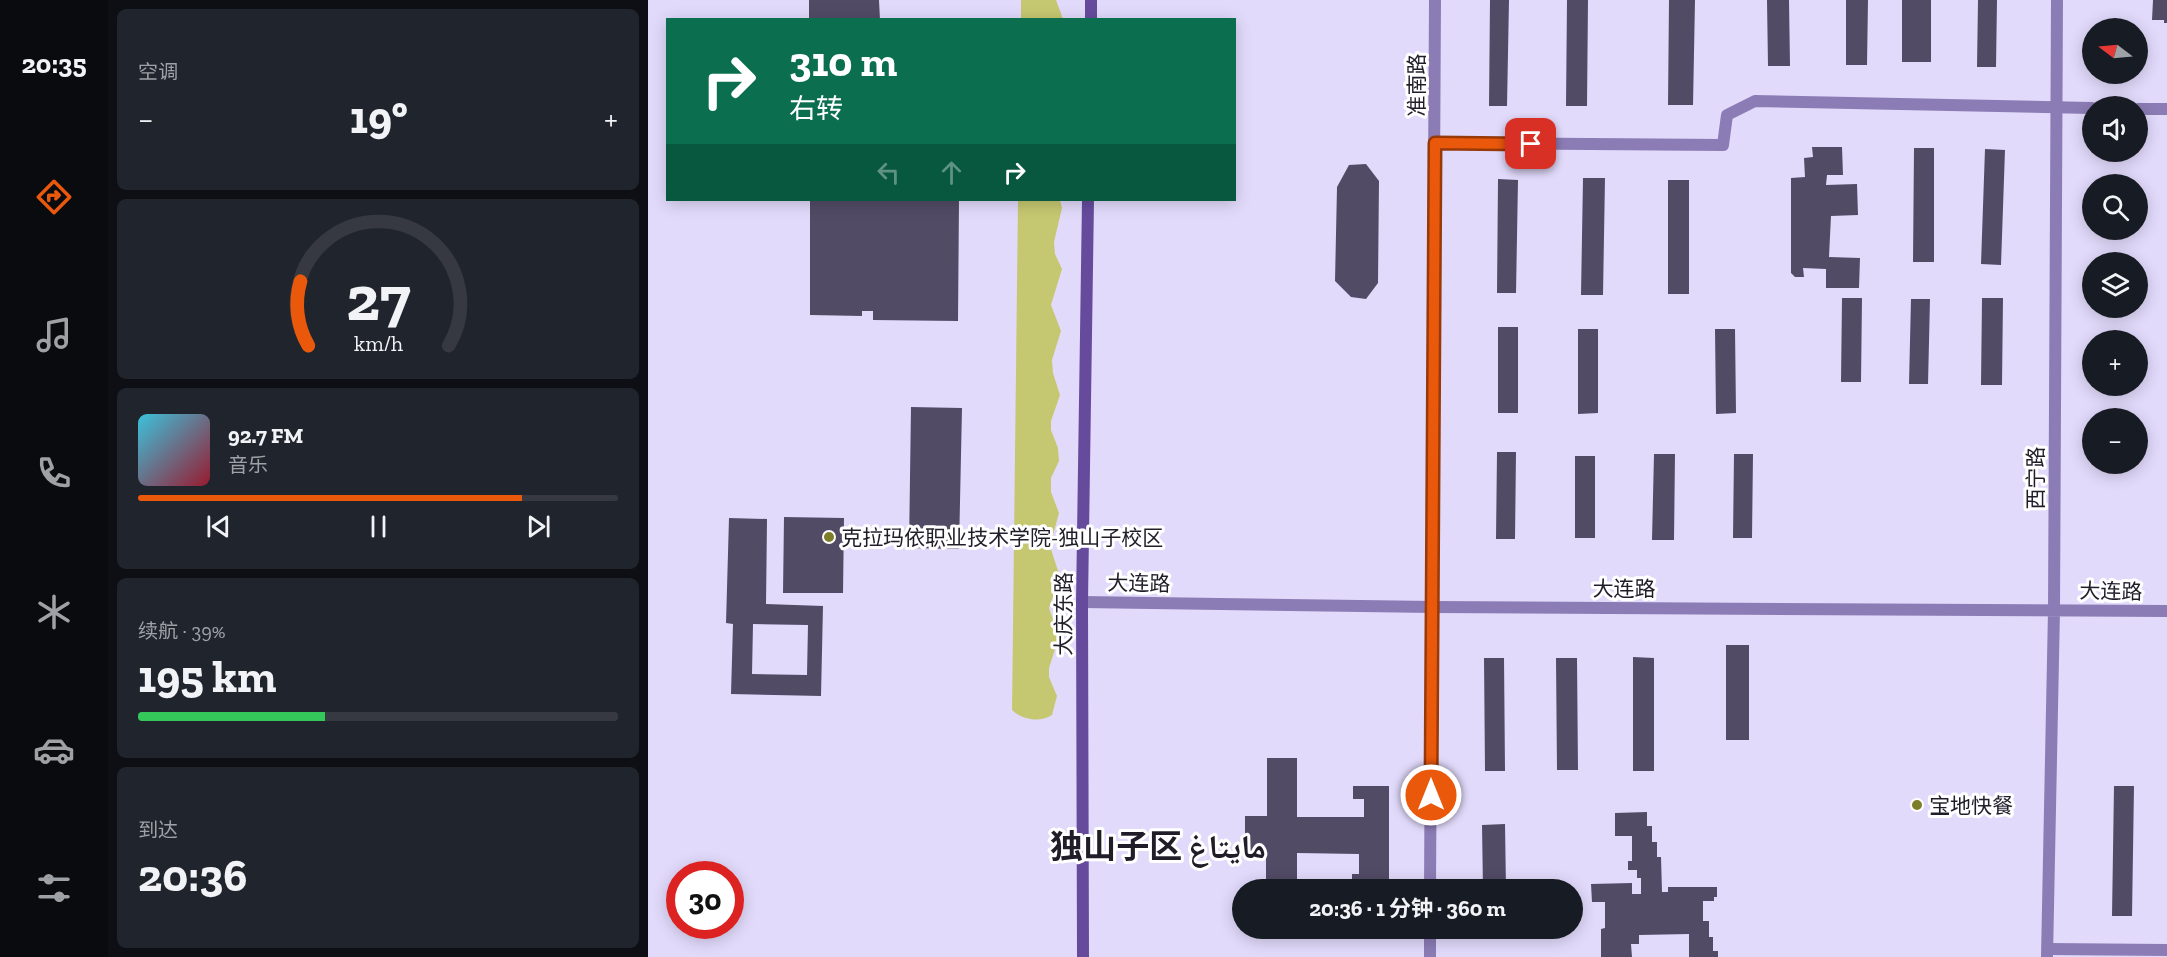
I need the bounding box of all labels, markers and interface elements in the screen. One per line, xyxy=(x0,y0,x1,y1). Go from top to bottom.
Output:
north arrow xyxy=(2082,18,2148,84)
map controls xyxy=(2082,18,2148,474)
text: 310 m xyxy=(789,36,897,87)
icon: right xyxy=(690,42,768,120)
text: 20:35 xyxy=(21,48,87,80)
street label: 准南路 xyxy=(1404,54,1429,117)
text: 空调 xyxy=(138,60,178,84)
text: 19° xyxy=(350,91,408,145)
text: 右转 xyxy=(789,93,843,125)
button: sound xyxy=(2082,96,2148,162)
text: − xyxy=(138,99,153,138)
text: + xyxy=(604,99,618,138)
pin xyxy=(1505,118,1556,169)
icon: arrive xyxy=(1514,127,1547,160)
icon: left xyxy=(872,156,905,189)
icon: ahead xyxy=(935,156,968,189)
icon: right xyxy=(998,156,1031,189)
button: search xyxy=(2082,174,2148,240)
icon: directions xyxy=(33,176,75,218)
button: layers xyxy=(2082,252,2148,318)
text: 27 xyxy=(346,261,410,336)
icon: music xyxy=(33,314,75,356)
button: + xyxy=(2082,330,2148,396)
text: km/h xyxy=(354,331,402,356)
button: − xyxy=(2082,408,2148,474)
text: 92.7 FM xyxy=(228,422,303,449)
street label: 西宁路 xyxy=(2023,447,2048,510)
icon: phone xyxy=(33,452,75,494)
text: 音乐 xyxy=(228,453,268,477)
icon: previous xyxy=(202,510,235,543)
icon: pause xyxy=(362,510,395,543)
icon: next xyxy=(522,510,555,543)
place label: 克拉玛依职业技术学院-独山子校区 xyxy=(841,525,1163,550)
marker: 克拉玛依职业技术学院-独山子校区 xyxy=(822,530,836,544)
street label: 大连路 xyxy=(1107,570,1171,596)
street label: 大庆东路 xyxy=(1051,572,1076,656)
street label: 大连路 xyxy=(1593,576,1656,601)
street label: 大连路 xyxy=(2079,578,2143,604)
icon: climate xyxy=(33,591,75,633)
text: 续航 · 39% xyxy=(138,619,226,643)
text: 195 km xyxy=(138,650,276,704)
icon: car xyxy=(33,729,75,771)
position arrow xyxy=(1399,763,1463,827)
place label: 宝地快餐 xyxy=(1929,793,2013,818)
marker: 宝地快餐 xyxy=(1910,798,1924,812)
text: 到达 xyxy=(138,818,178,842)
district label: 独山子区 مايتاغ xyxy=(1050,827,1266,868)
text: 20:36 xyxy=(138,849,247,903)
speed limit sign: 30 xyxy=(666,861,744,939)
icon: filters xyxy=(33,867,75,909)
text: 20:36 · 1 分钟 · 360 m xyxy=(1309,895,1506,922)

